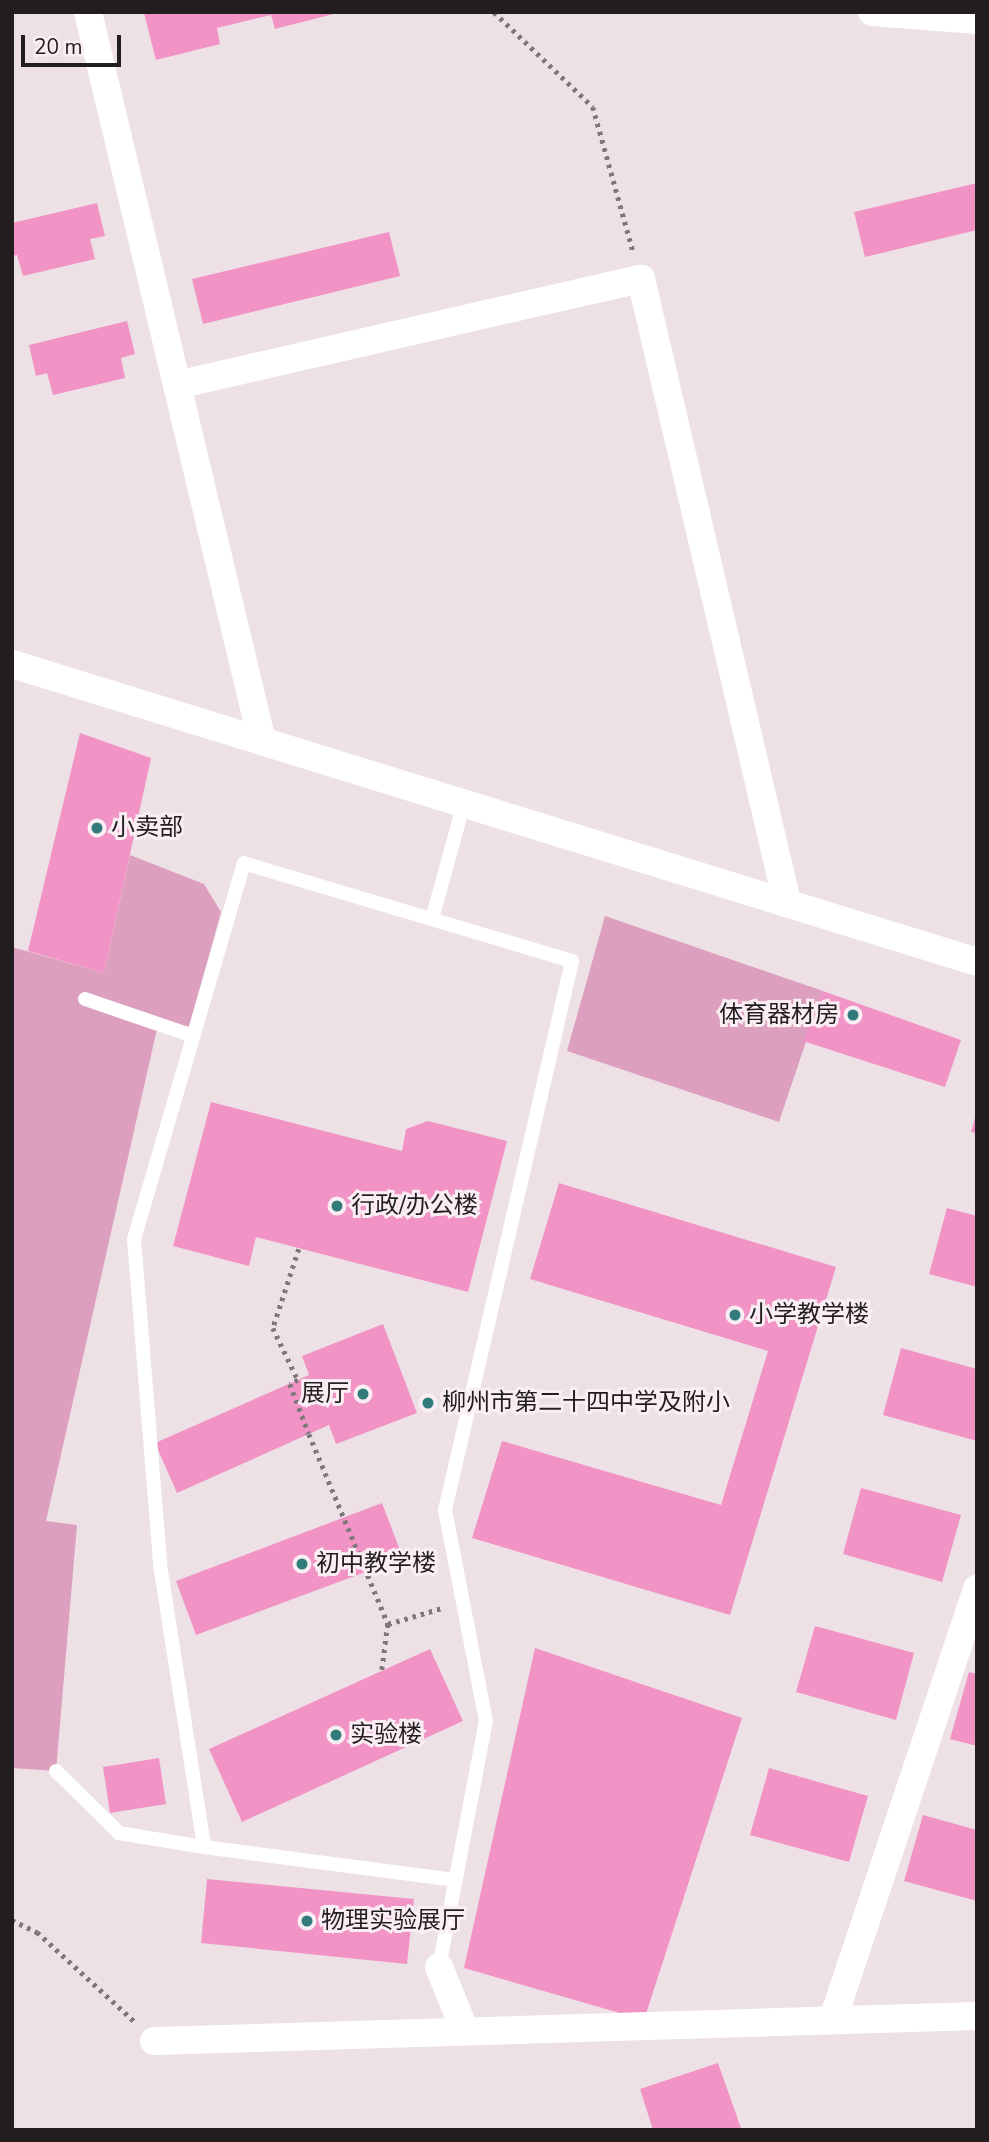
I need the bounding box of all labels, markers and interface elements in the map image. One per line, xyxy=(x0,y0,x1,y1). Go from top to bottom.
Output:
scale bar xyxy=(24,21,124,65)
text: 20 m xyxy=(34,33,83,61)
place label: 小卖部 xyxy=(111,814,183,842)
marker: 小卖部 xyxy=(89,820,105,836)
place label: 体育器材房 xyxy=(719,1001,839,1029)
marker: 体育器材房 xyxy=(845,1007,861,1023)
place label: 行政/办公楼 xyxy=(351,1192,478,1220)
marker: 行政/办公楼 xyxy=(329,1198,345,1214)
place label: 小学教学楼 xyxy=(749,1301,869,1329)
marker: 小学教学楼 xyxy=(727,1307,743,1323)
place label: 展厅 xyxy=(301,1380,349,1408)
marker: 展厅 xyxy=(355,1386,371,1402)
place label: 柳州市第二十四中学及附小 xyxy=(442,1389,730,1417)
marker: 柳州市第二十四中学及附小 xyxy=(420,1395,436,1411)
place label: 初中教学楼 xyxy=(316,1550,436,1578)
marker: 初中教学楼 xyxy=(294,1556,310,1572)
place label: 实验楼 xyxy=(350,1721,422,1749)
marker: 实验楼 xyxy=(328,1727,344,1743)
place label: 物理实验展厅 xyxy=(321,1907,465,1935)
marker: 物理实验展厅 xyxy=(299,1913,315,1929)

